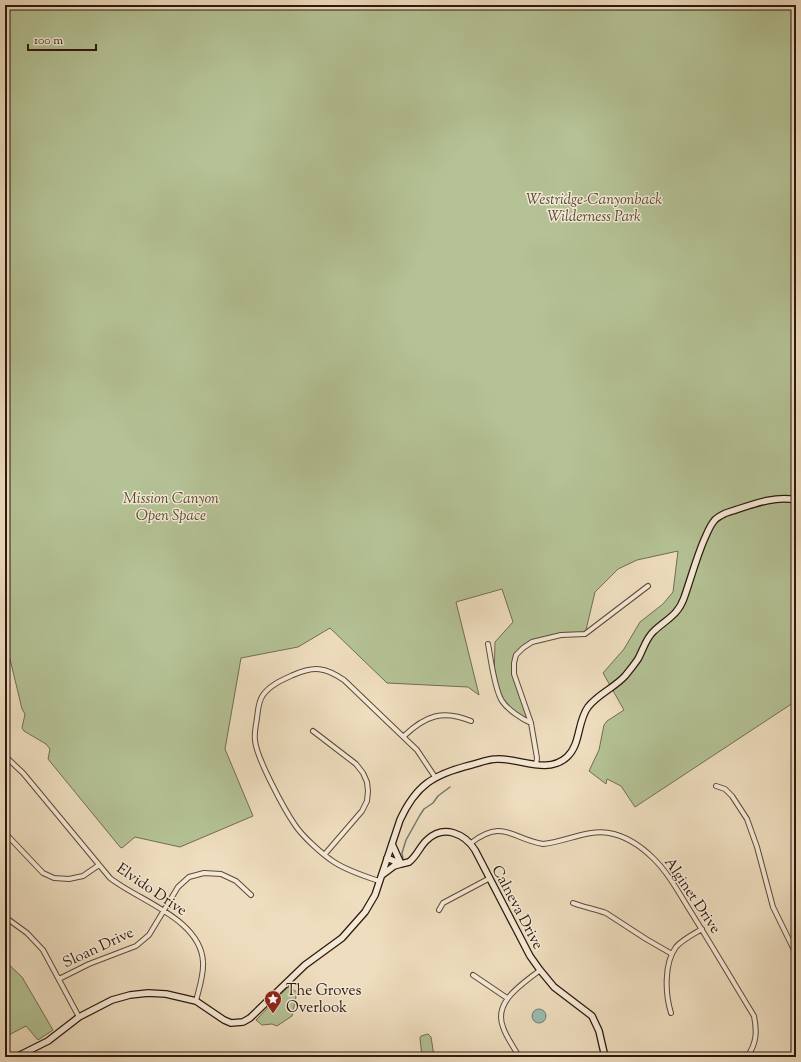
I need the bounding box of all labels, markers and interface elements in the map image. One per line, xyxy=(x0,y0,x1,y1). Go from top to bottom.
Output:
scale bar xyxy=(28,26,96,52)
text: 100 m xyxy=(34,32,63,50)
park label: Westridge-Canyonback Wilderness Park xyxy=(526,190,662,228)
park label: Mission Canyon Open Space xyxy=(123,489,219,527)
street label: Alginet Drive xyxy=(658,854,725,938)
street label: Elvido Drive xyxy=(112,859,191,922)
street label: Calneva Drive xyxy=(486,862,548,953)
street label: Sloan Drive xyxy=(60,923,138,974)
place label: The Groves Overlook xyxy=(286,981,361,1019)
place icon: The Groves Overlook xyxy=(263,989,283,1014)

